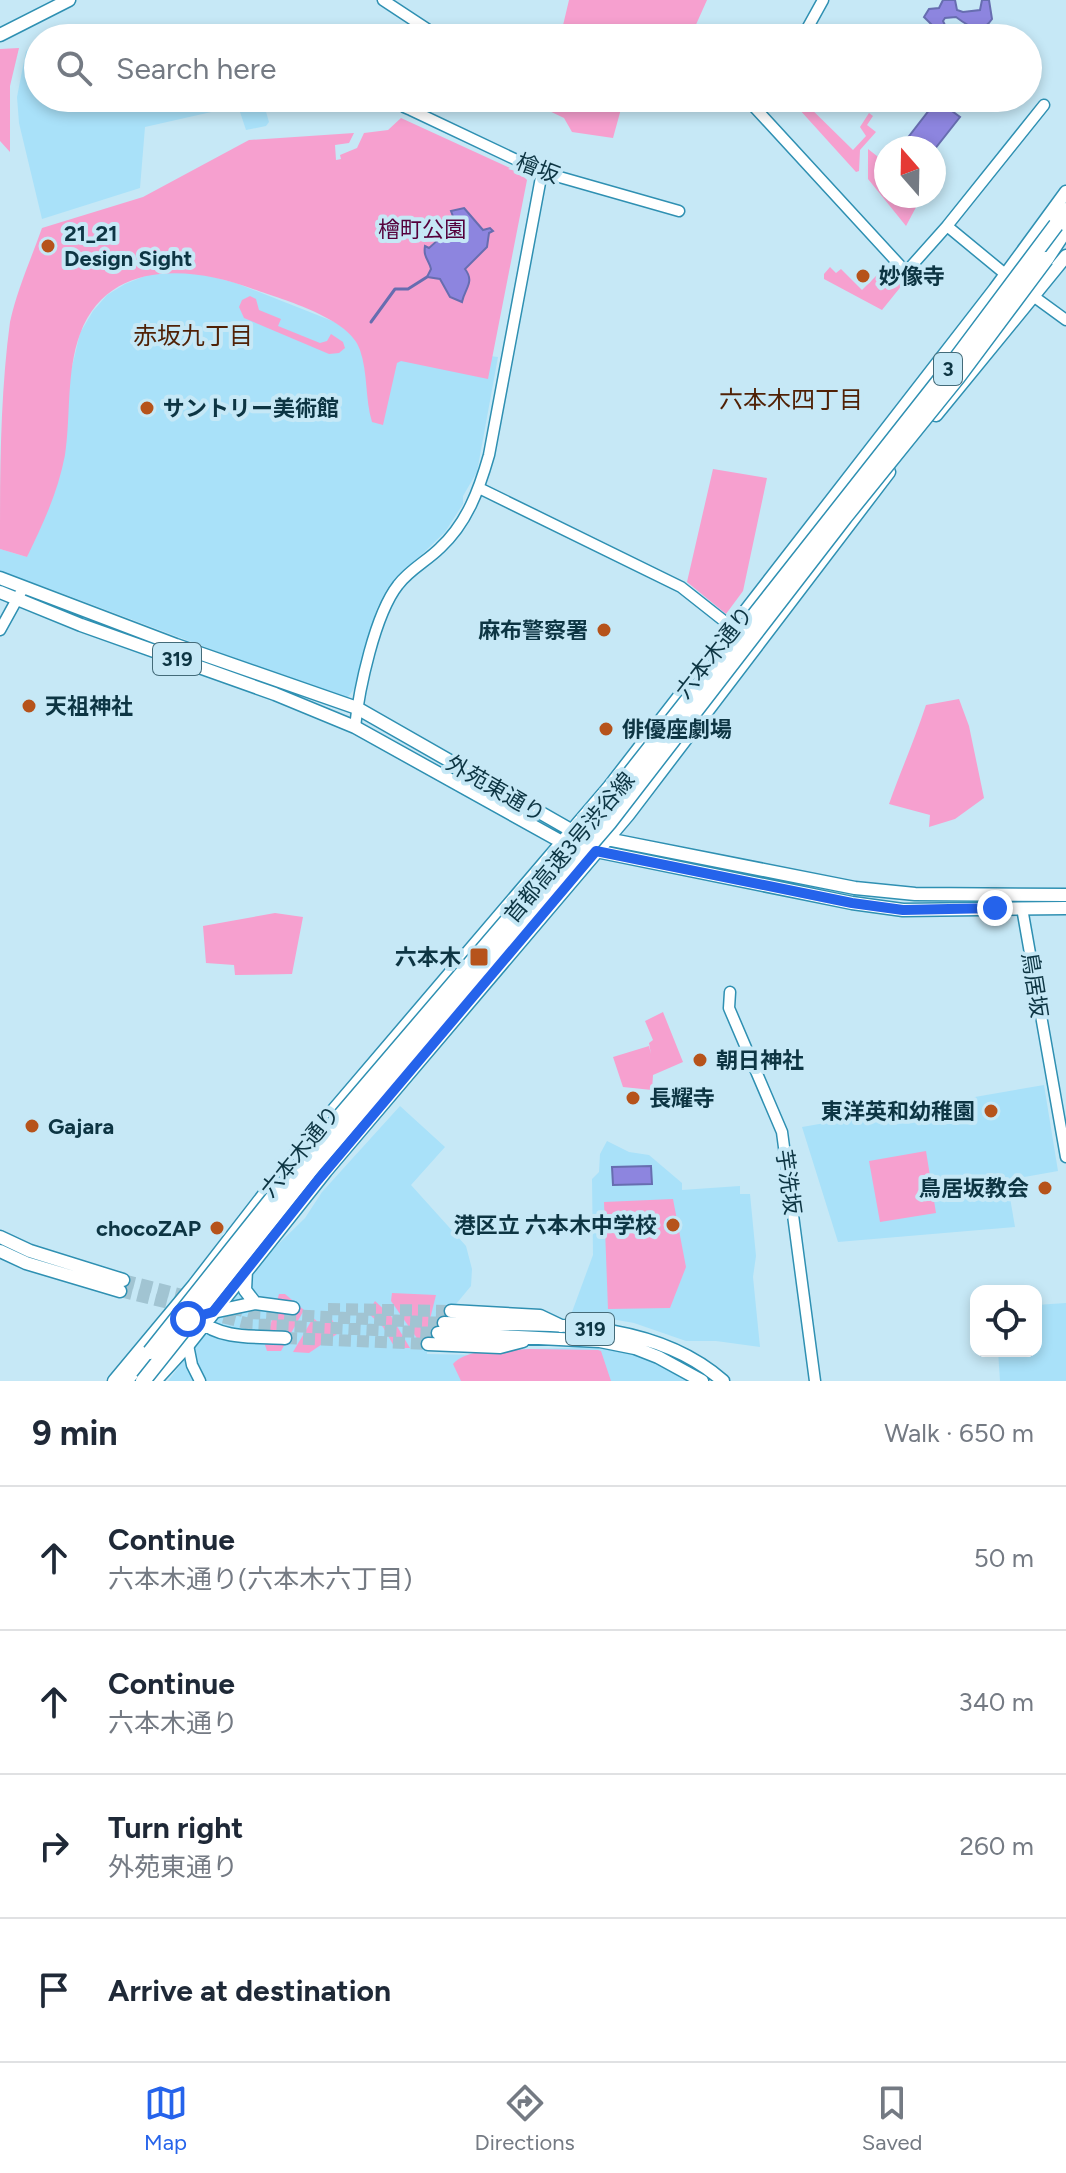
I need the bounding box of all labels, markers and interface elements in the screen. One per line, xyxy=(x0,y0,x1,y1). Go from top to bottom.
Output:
search box xyxy=(24,24,1042,112)
icon: search xyxy=(52,46,96,90)
text: Search here xyxy=(116,50,276,87)
north arrow xyxy=(874,136,946,208)
street label: 檜坂 xyxy=(512,148,563,189)
park label: 檜町公園 xyxy=(378,216,466,243)
place label: 21_21 Design Sight xyxy=(64,220,192,272)
marker: 21_21 Design Sight xyxy=(39,237,57,255)
place label: 妙像寺 xyxy=(879,263,945,290)
marker: 妙像寺 xyxy=(854,267,872,285)
district label: 赤坂九丁目 xyxy=(133,321,253,350)
road number: 3 xyxy=(934,353,962,385)
district label: 六本木四丁目 xyxy=(719,385,863,414)
place label: サントリー美術館 xyxy=(163,395,339,422)
marker: サントリー美術館 xyxy=(138,399,156,417)
street label: 六本木通り xyxy=(670,601,759,704)
place label: 麻布警察署 xyxy=(478,617,588,644)
marker: 麻布警察署 xyxy=(595,621,613,639)
road number: 319 xyxy=(153,643,201,675)
place label: 天祖神社 xyxy=(45,693,133,720)
marker: 天祖神社 xyxy=(20,697,38,715)
place label: 俳優座劇場 xyxy=(622,716,732,743)
marker: 俳優座劇場 xyxy=(597,720,615,738)
street label: 外苑東通り xyxy=(441,749,550,828)
street label: 首都高速3号渋谷線 xyxy=(499,767,640,928)
route end xyxy=(977,890,1013,926)
place label: 六本木 xyxy=(395,944,461,971)
marker: 六本木 xyxy=(468,946,490,968)
street label: 鳥居坂 xyxy=(1016,950,1053,1020)
place label: 朝日神社 xyxy=(716,1047,804,1074)
marker: 朝日神社 xyxy=(691,1051,709,1069)
place label: 長耀寺 xyxy=(649,1085,715,1112)
marker: 長耀寺 xyxy=(624,1089,642,1107)
place label: 東洋英和幼稚園 xyxy=(821,1098,975,1125)
street label: 六本木通り xyxy=(255,1100,345,1203)
marker: 東洋英和幼稚園 xyxy=(982,1102,1000,1120)
place label: Gajara xyxy=(48,1113,114,1140)
marker: Gajara xyxy=(23,1117,41,1135)
street label: 芋洗坂 xyxy=(771,1148,806,1217)
place label: 鳥居坂教会 xyxy=(919,1175,1029,1202)
marker: 鳥居坂教会 xyxy=(1036,1179,1054,1197)
place label: 港区立 六本木中学校 xyxy=(454,1212,657,1239)
place label: chocoZAP xyxy=(96,1215,201,1242)
marker: 港区立 六本木中学校 xyxy=(664,1216,682,1234)
marker: chocoZAP xyxy=(208,1219,226,1237)
map controls xyxy=(970,1285,1042,1357)
button: locate xyxy=(970,1285,1042,1357)
route start xyxy=(170,1301,206,1337)
road number: 319 xyxy=(566,1313,614,1345)
text: 9 min xyxy=(32,1413,118,1454)
text: Walk · 650 m xyxy=(884,1417,1034,1449)
text: Continue xyxy=(108,1521,235,1558)
icon: ahead xyxy=(32,1536,76,1580)
text: 50 m xyxy=(974,1542,1034,1574)
text: 六本木通り(六本木六丁目) xyxy=(108,1563,412,1595)
text: Continue xyxy=(108,1665,235,1702)
icon: ahead xyxy=(32,1680,76,1724)
text: 340 m xyxy=(958,1686,1034,1718)
text: 六本木通り xyxy=(108,1707,238,1739)
text: Turn right xyxy=(108,1809,243,1846)
icon: right xyxy=(32,1824,76,1868)
text: 260 m xyxy=(960,1830,1034,1862)
text: 外苑東通り xyxy=(108,1851,238,1883)
icon: arrive xyxy=(32,1968,76,2012)
text: Arrive at destination xyxy=(108,1972,391,2009)
tab: Map xyxy=(144,2081,188,2156)
tab: Directions xyxy=(475,2081,575,2156)
tab: Saved xyxy=(862,2081,922,2156)

